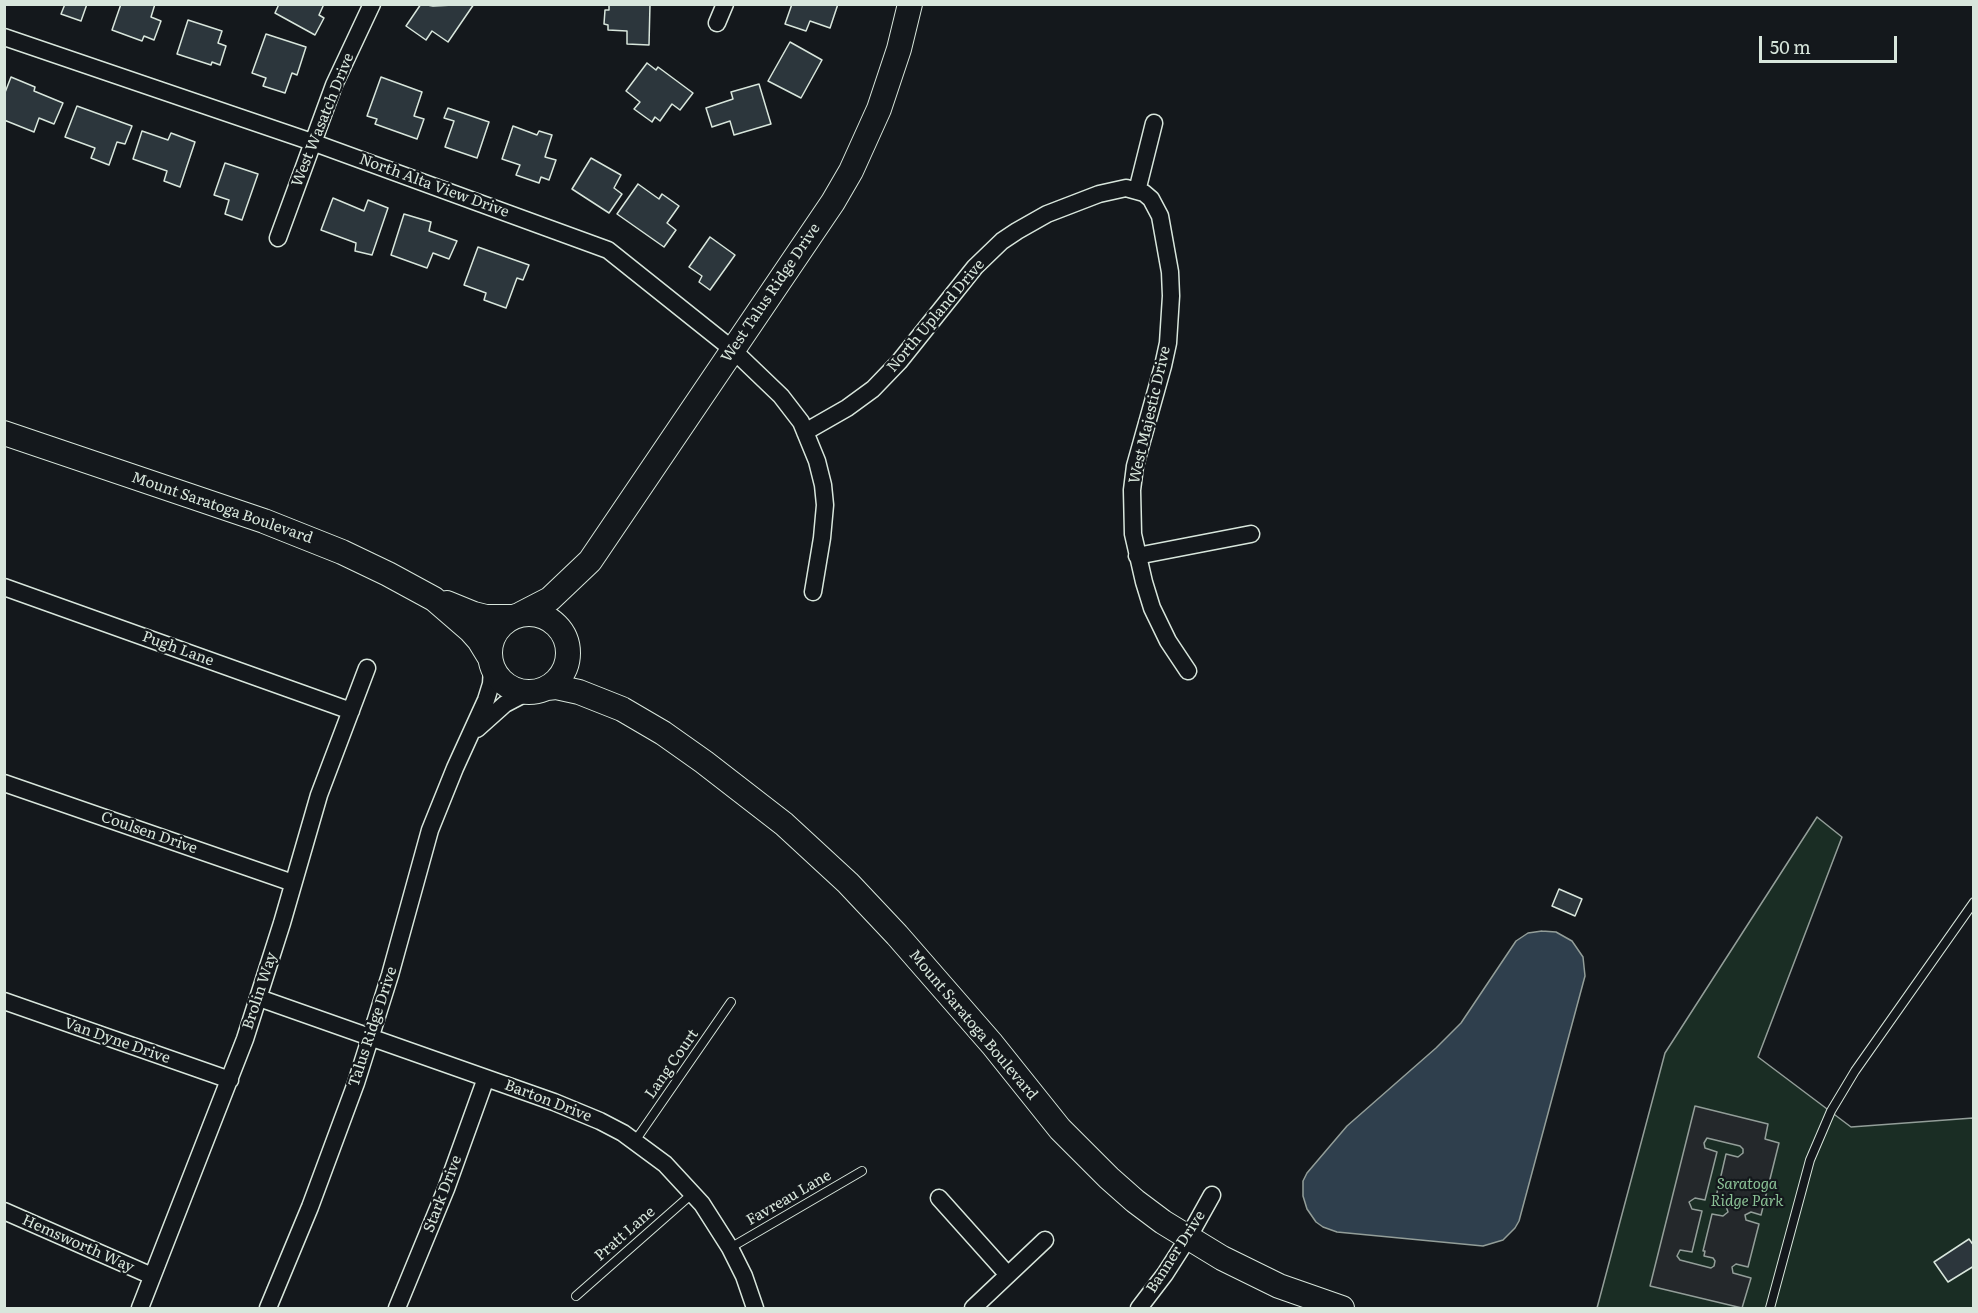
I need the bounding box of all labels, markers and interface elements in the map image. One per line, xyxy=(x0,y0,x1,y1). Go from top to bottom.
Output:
scale bar xyxy=(1762,24,1900,62)
text: 50 m xyxy=(1770,33,1811,60)
street label: West Wasatch Drive xyxy=(288,51,358,189)
street label: North Alta View Drive xyxy=(357,150,511,222)
street label: West Talus Ridge Drive xyxy=(718,220,824,366)
street label: North Upland Drive xyxy=(884,256,988,376)
street label: West Majestic Drive xyxy=(1125,344,1175,486)
street label: Mount Saratoga Boulevard xyxy=(129,469,315,547)
street label: Pugh Lane xyxy=(140,628,216,670)
street label: Coulsen Drive xyxy=(99,808,199,858)
street label: Mount Saratoga Boulevard xyxy=(905,946,1041,1104)
street label: Brolin Way xyxy=(239,950,281,1032)
street label: Talus Ridge Drive xyxy=(345,965,401,1089)
street label: Van Dyne Drive xyxy=(62,1014,172,1068)
street label: Lang Court xyxy=(641,1026,703,1102)
street label: Barton Drive xyxy=(502,1076,594,1126)
street label: Stark Drive xyxy=(420,1153,466,1235)
street label: Favreau Lane xyxy=(743,1166,835,1230)
park label: Saratoga Ridge Park xyxy=(1711,1176,1783,1211)
street label: Pratt Lane xyxy=(591,1203,659,1265)
street label: Banner Drive xyxy=(1143,1207,1209,1297)
street label: Hemsworth Way xyxy=(19,1211,137,1277)

